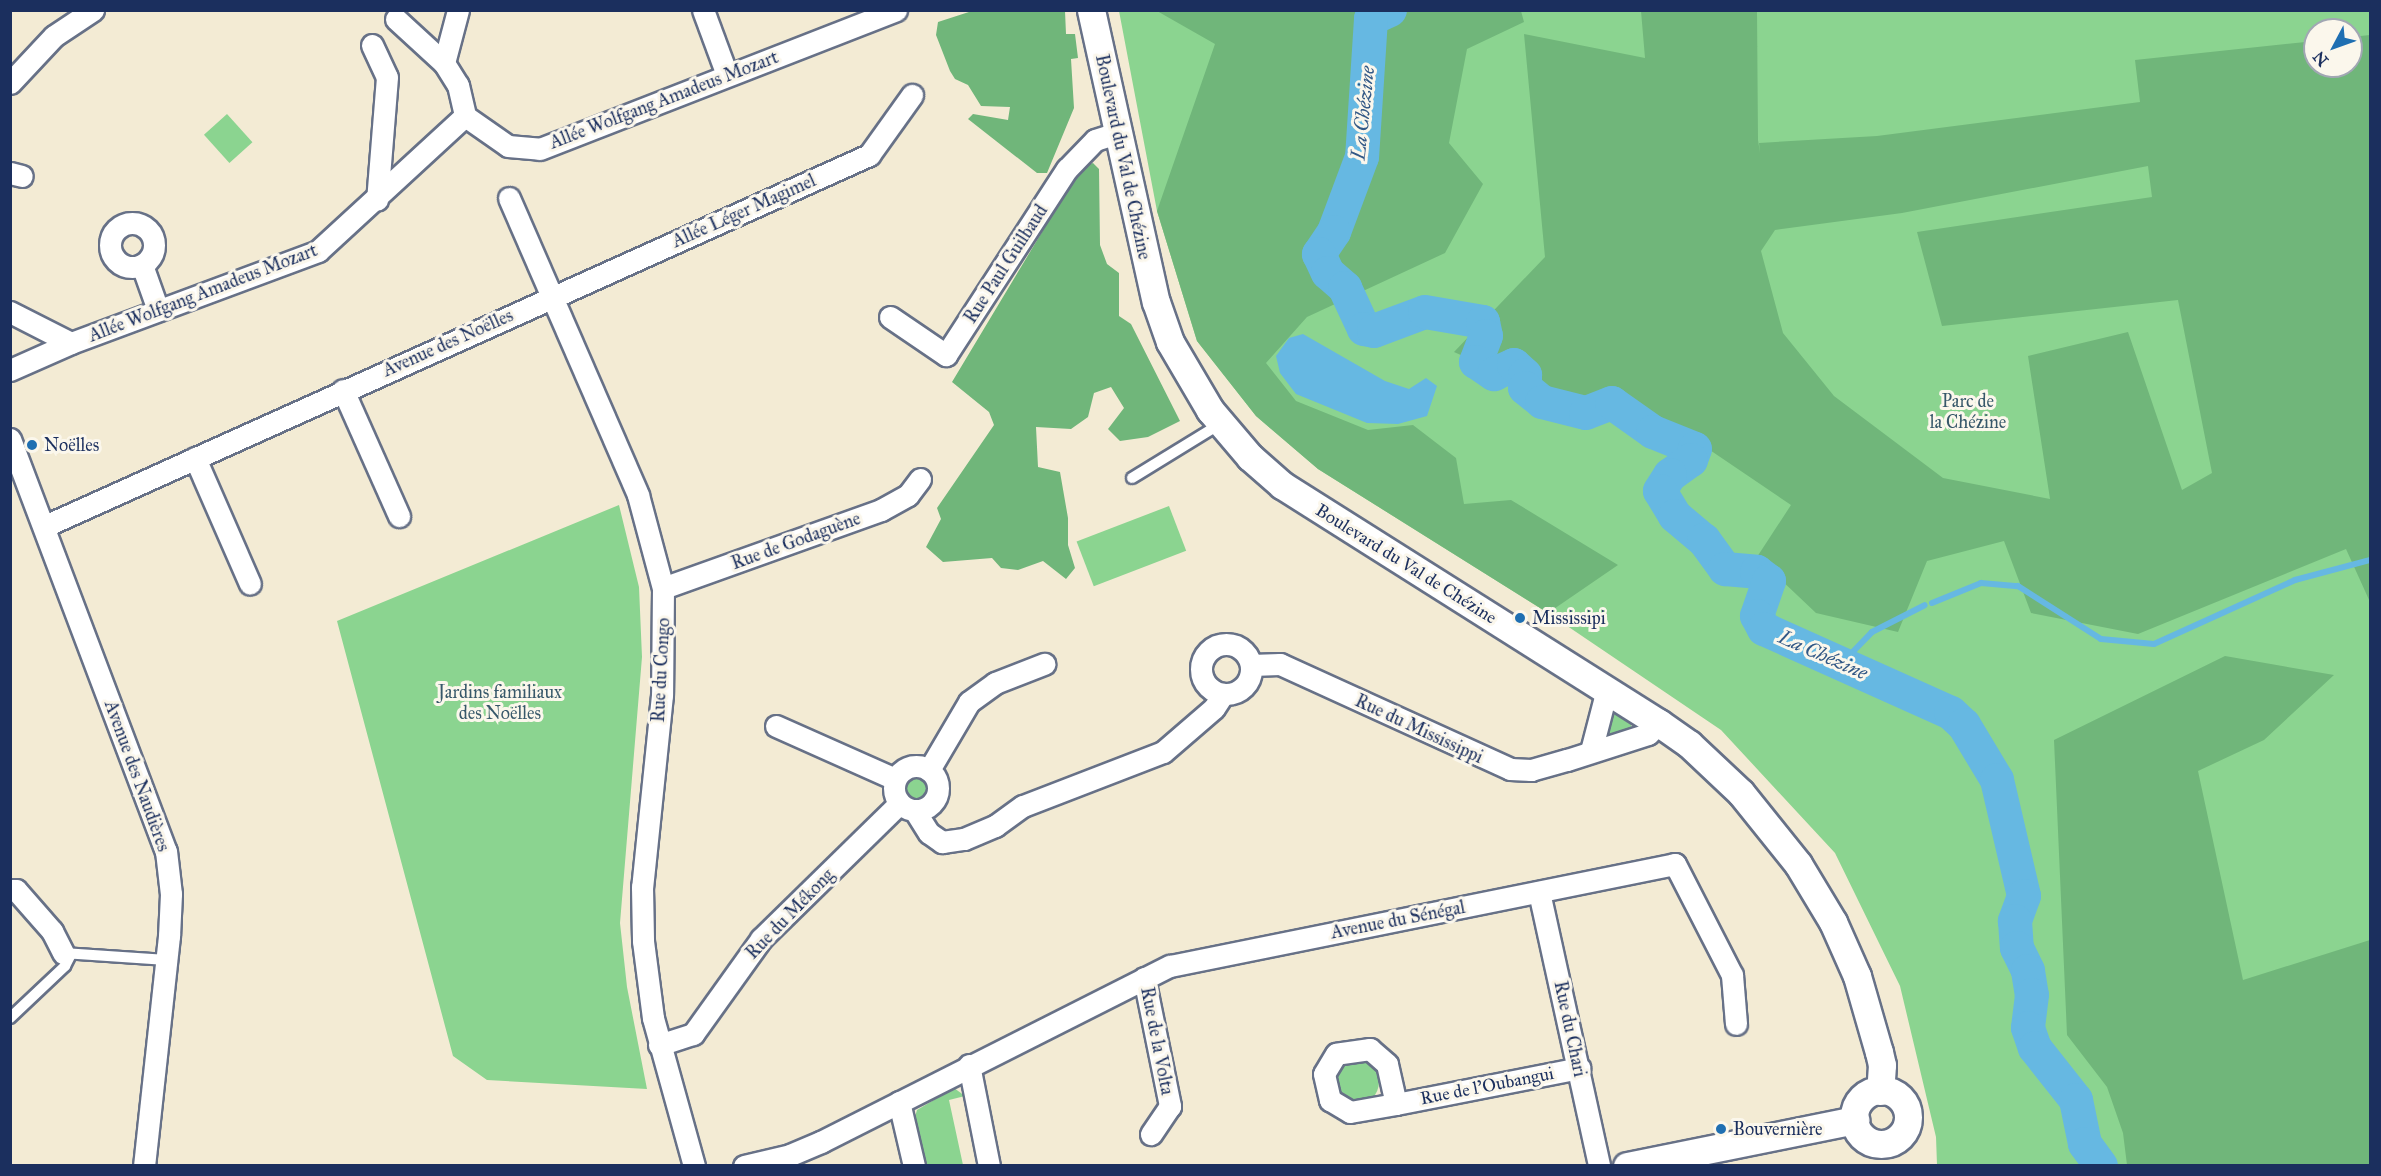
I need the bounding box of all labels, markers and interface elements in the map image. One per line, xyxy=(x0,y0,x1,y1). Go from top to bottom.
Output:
north arrow xyxy=(2303,18,2363,78)
street label: Allée Wolfgang Amadeus Mozart xyxy=(547,46,781,154)
text: N xyxy=(2309,47,2332,70)
street label: Boulevard du Val de Chézine xyxy=(1091,52,1155,262)
water label: La Chézine xyxy=(1346,65,1380,161)
street label: Allée Léger Magimel xyxy=(669,170,819,252)
street label: Rue Paul Guilbaud xyxy=(960,201,1052,327)
street label: Allée Wolfgang Amadeus Mozart xyxy=(86,239,320,347)
street label: Avenue des Noëlles xyxy=(380,305,516,381)
park label: Parc de la Chézine xyxy=(1930,391,2006,434)
place label: Noëlles xyxy=(44,434,99,456)
marker: Noëlles xyxy=(25,438,39,452)
street label: Boulevard du Val de Chézine xyxy=(1312,499,1500,629)
street label: Rue de Godaguène xyxy=(729,508,863,574)
place label: Mississipi xyxy=(1532,607,1606,629)
marker: Mississipi xyxy=(1513,611,1527,625)
street label: Rue du Congo xyxy=(647,617,675,723)
water label: La Chézine xyxy=(1775,625,1871,685)
park label: Jardins familiaux des Noëlles xyxy=(438,682,562,724)
street label: Rue du Mississippi xyxy=(1352,690,1486,768)
street label: Avenue des Naudières xyxy=(100,698,174,854)
street label: Rue du Mékong xyxy=(741,864,839,964)
street label: Avenue du Sénégal xyxy=(1329,896,1467,944)
street label: Rue du Chari xyxy=(1549,979,1591,1079)
street label: Rue de la Volta xyxy=(1136,985,1178,1097)
street label: Rue de l'Oubangui xyxy=(1418,1062,1556,1110)
place label: Bouvernière xyxy=(1733,1118,1823,1140)
marker: Bouvernière xyxy=(1714,1122,1728,1136)

